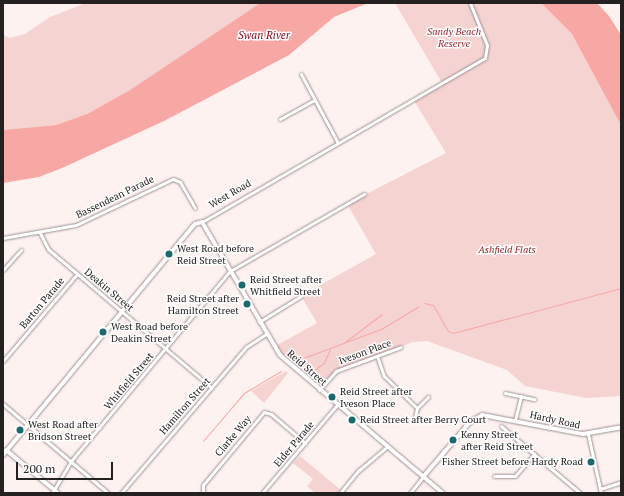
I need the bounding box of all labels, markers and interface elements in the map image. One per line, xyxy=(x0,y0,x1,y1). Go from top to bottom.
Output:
park label: Sandy Beach Reserve xyxy=(427,25,481,48)
water label: Swan River xyxy=(238,28,290,42)
street label: Bassendean Parade xyxy=(74,173,156,221)
street label: West Road xyxy=(207,177,253,211)
place label: West Road before Reid Street xyxy=(177,242,254,266)
park label: Ashfield Flats xyxy=(478,244,536,256)
marker: West Road before Reid Street xyxy=(164,249,174,259)
street label: Deakin Street xyxy=(82,266,136,314)
place label: Reid Street after Whitfield Street xyxy=(250,273,322,296)
street label: Barton Parade xyxy=(17,275,67,331)
marker: Reid Street after Whitfield Street xyxy=(237,280,247,290)
place label: Reid Street after Hamilton Street xyxy=(167,292,239,316)
marker: Reid Street after Hamilton Street xyxy=(242,299,252,309)
place label: West Road before Deakin Street xyxy=(111,320,188,344)
marker: West Road before Deakin Street xyxy=(98,327,108,337)
street label: Iveson Place xyxy=(337,337,393,367)
street label: Reid Street xyxy=(285,347,329,389)
street label: Whitfield Street xyxy=(102,350,156,412)
street label: Hamilton Street xyxy=(157,375,213,437)
place label: Reid Street after Iveson Place xyxy=(340,385,412,408)
marker: Reid Street after Iveson Place xyxy=(327,392,337,402)
street label: Hardy Road xyxy=(529,409,581,431)
street label: Clarke Way xyxy=(212,413,254,459)
place label: Reid Street after Berry Court xyxy=(360,414,486,426)
marker: Reid Street after Berry Court xyxy=(347,415,357,425)
place label: West Road after Bridson Street xyxy=(28,418,98,442)
street label: Elder Parade xyxy=(271,419,317,469)
marker: West Road after Bridson Street xyxy=(15,425,25,435)
place label: Kenny Street after Reid Street xyxy=(461,428,533,452)
marker: Kenny Street after Reid Street xyxy=(448,435,458,445)
scale bar xyxy=(18,454,115,480)
place label: Fisher Street before Hardy Road xyxy=(442,456,583,468)
marker: Fisher Street before Hardy Road xyxy=(586,457,596,467)
text: 200 m xyxy=(23,461,55,476)

